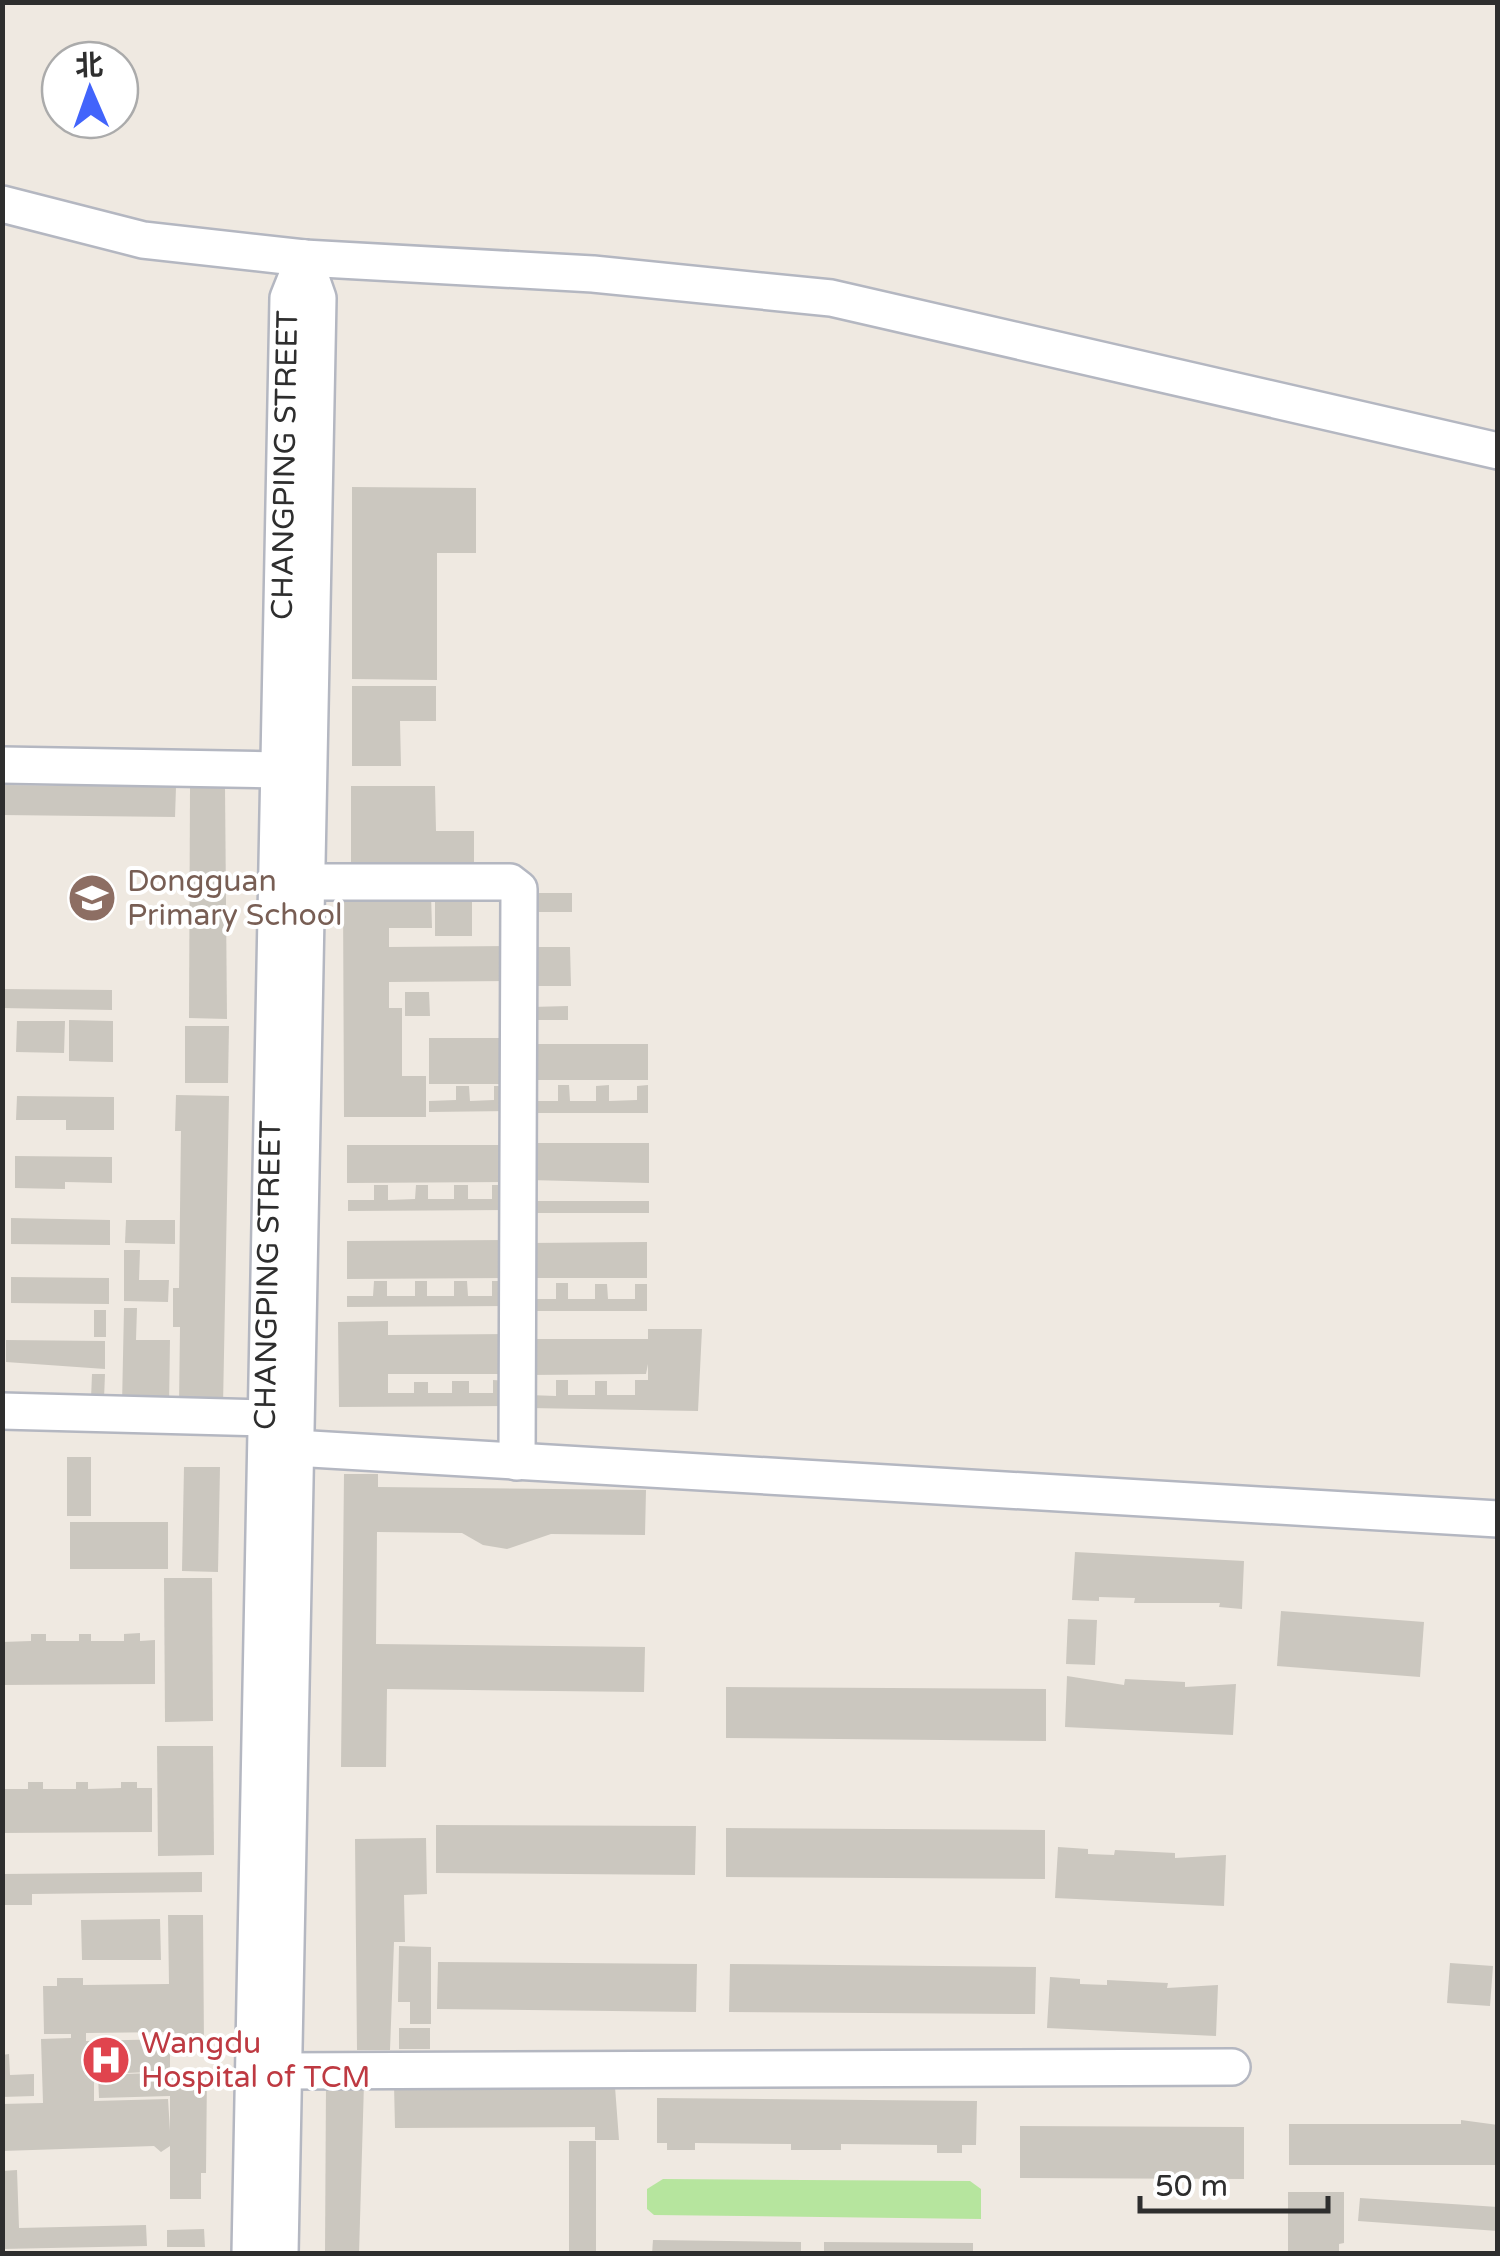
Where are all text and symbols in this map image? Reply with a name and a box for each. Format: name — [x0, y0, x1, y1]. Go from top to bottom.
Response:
north arrow — [40, 40, 140, 140]
text: 北 — [75, 49, 104, 83]
street label: CHANGPING STREET — [264, 310, 306, 620]
place label: Dongguan Primary School — [127, 863, 342, 934]
school or university icon: Dongguan Primary School — [66, 872, 118, 924]
street label: CHANGPING STREET — [247, 1120, 289, 1430]
place label: Wangdu Hospital of TCM — [141, 2025, 371, 2096]
hospital icon: Wangdu Hospital of TCM — [80, 2034, 132, 2086]
scale bar — [1140, 2151, 1328, 2213]
text: 50 m — [1155, 2168, 1228, 2205]

